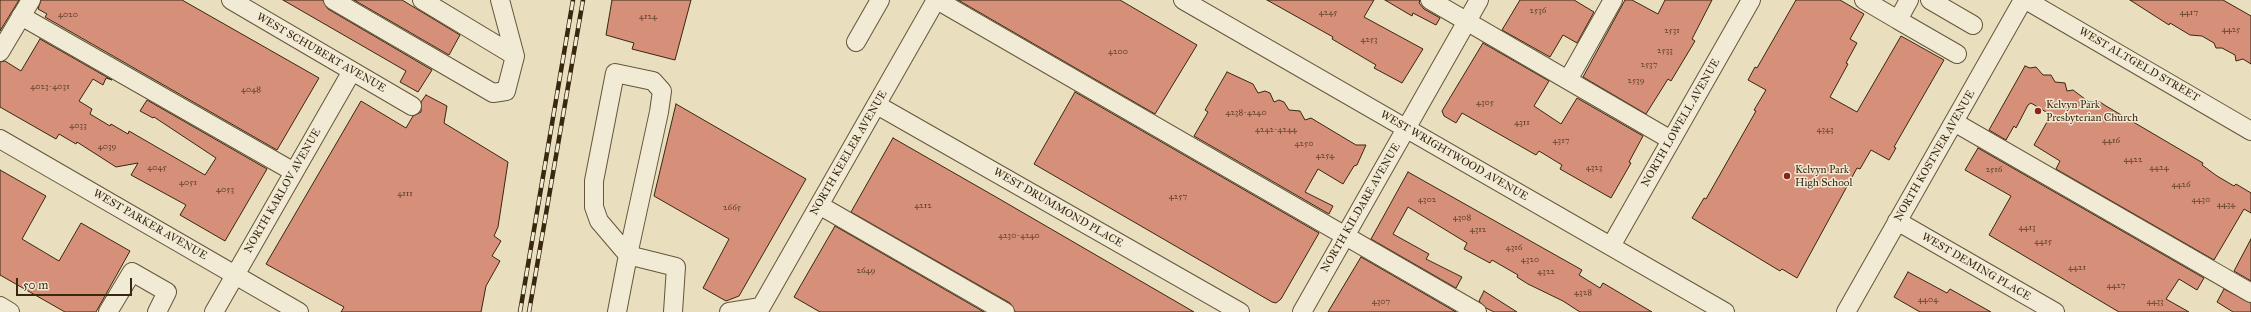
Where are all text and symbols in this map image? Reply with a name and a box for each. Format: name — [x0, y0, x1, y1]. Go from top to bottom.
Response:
house number: 2536 — [1530, 6, 1546, 16]
house number: 4245 — [1319, 8, 1337, 18]
house number: 4417 — [2180, 8, 2198, 18]
house number: 4020 — [58, 10, 78, 20]
street label: WEST SCHUBERT AVENUE — [254, 11, 388, 95]
house number: 4124 — [639, 12, 657, 22]
street label: WEST ALTGELD STREET — [2076, 25, 2202, 105]
house number: 4425 — [2222, 25, 2240, 35]
house number: 2531 — [1664, 26, 1680, 36]
house number: 4253 — [1360, 35, 1378, 45]
house number: 2533 — [1657, 46, 1673, 56]
house number: 4200 — [1108, 47, 1128, 57]
street label: NORTH LOWELL AVENUE — [1639, 57, 1723, 189]
house number: 2537 — [1641, 60, 1657, 70]
house number: 2539 — [1628, 76, 1644, 86]
house number: 4023-4031 — [30, 82, 70, 92]
house number: 4048 — [241, 85, 261, 95]
street label: NORTH KEELER AVENUE — [808, 88, 890, 218]
street label: NORTH KOSTNER AVENUE — [1892, 88, 1978, 224]
house number: 4305 — [1476, 98, 1494, 108]
place label: Kelvyn Park Presbyterian Church — [2046, 98, 2138, 124]
marker: Kelvyn Park Presbyterian Church — [2033, 106, 2043, 116]
house number: 4238-4240 — [1225, 108, 1267, 118]
street label: WEST WRIGHTWOOD AVENUE — [1378, 108, 1530, 204]
house number: 4311 — [1514, 118, 1530, 128]
house number: 4033 — [69, 121, 87, 131]
house number: 4242-4244 — [1255, 125, 1297, 135]
house number: 4343 — [1816, 125, 1834, 135]
street label: NORTH KARLOV AVENUE — [242, 126, 324, 256]
house number: 4317 — [1553, 136, 1569, 146]
house number: 4416 — [2102, 136, 2120, 146]
house number: 4250 — [1295, 139, 1313, 149]
street label: NORTH KILDARE AVENUE — [1319, 141, 1403, 275]
house number: 4039 — [98, 142, 116, 152]
house number: 4254 — [1316, 151, 1334, 161]
house number: 4422 — [2124, 155, 2142, 165]
house number: 4045 — [147, 163, 167, 173]
house number: 4323 — [1586, 163, 1602, 173]
place label: Kelvyn Park High School — [1795, 163, 1852, 189]
house number: 4424 — [2149, 163, 2169, 173]
street label: WEST DRUMMOND PLACE — [991, 165, 1125, 251]
house number: 2516 — [1986, 165, 2002, 175]
marker: Kelvyn Park High School — [1782, 171, 1792, 181]
house number: 4051 — [179, 178, 197, 188]
house number: 4426 — [2171, 180, 2191, 190]
house number: 4053 — [216, 185, 234, 195]
street label: WEST PARKER AVENUE — [91, 187, 209, 263]
house number: 4111 — [397, 189, 413, 199]
house number: 4257 — [1169, 192, 1187, 202]
house number: 4302 — [1418, 195, 1436, 205]
house number: 4430 — [2192, 195, 2210, 205]
house number: 4434 — [2217, 200, 2235, 210]
house number: 4212 — [914, 201, 932, 211]
house number: 2665 — [723, 203, 741, 213]
house number: 4308 — [1453, 213, 1471, 223]
house number: 4413 — [2018, 223, 2036, 233]
house number: 4312 — [1470, 225, 1486, 235]
street label: WEST DEMING PLACE — [1919, 230, 2033, 304]
house number: 4230-4240 — [998, 231, 1040, 241]
house number: 4415 — [2034, 237, 2052, 247]
house number: 4316 — [1506, 243, 1522, 253]
house number: 4320 — [1521, 255, 1539, 265]
house number: 4421 — [2068, 263, 2086, 273]
house number: 2649 — [857, 266, 875, 276]
house number: 4322 — [1537, 267, 1555, 277]
scale bar — [18, 270, 134, 296]
text: 50 m — [23, 278, 48, 292]
house number: 4427 — [2106, 281, 2126, 291]
house number: 4328 — [1574, 288, 1592, 298]
house number: 4404 — [1918, 295, 1938, 305]
house number: 4307 — [1372, 297, 1390, 307]
house number: 4433 — [2146, 297, 2164, 307]

